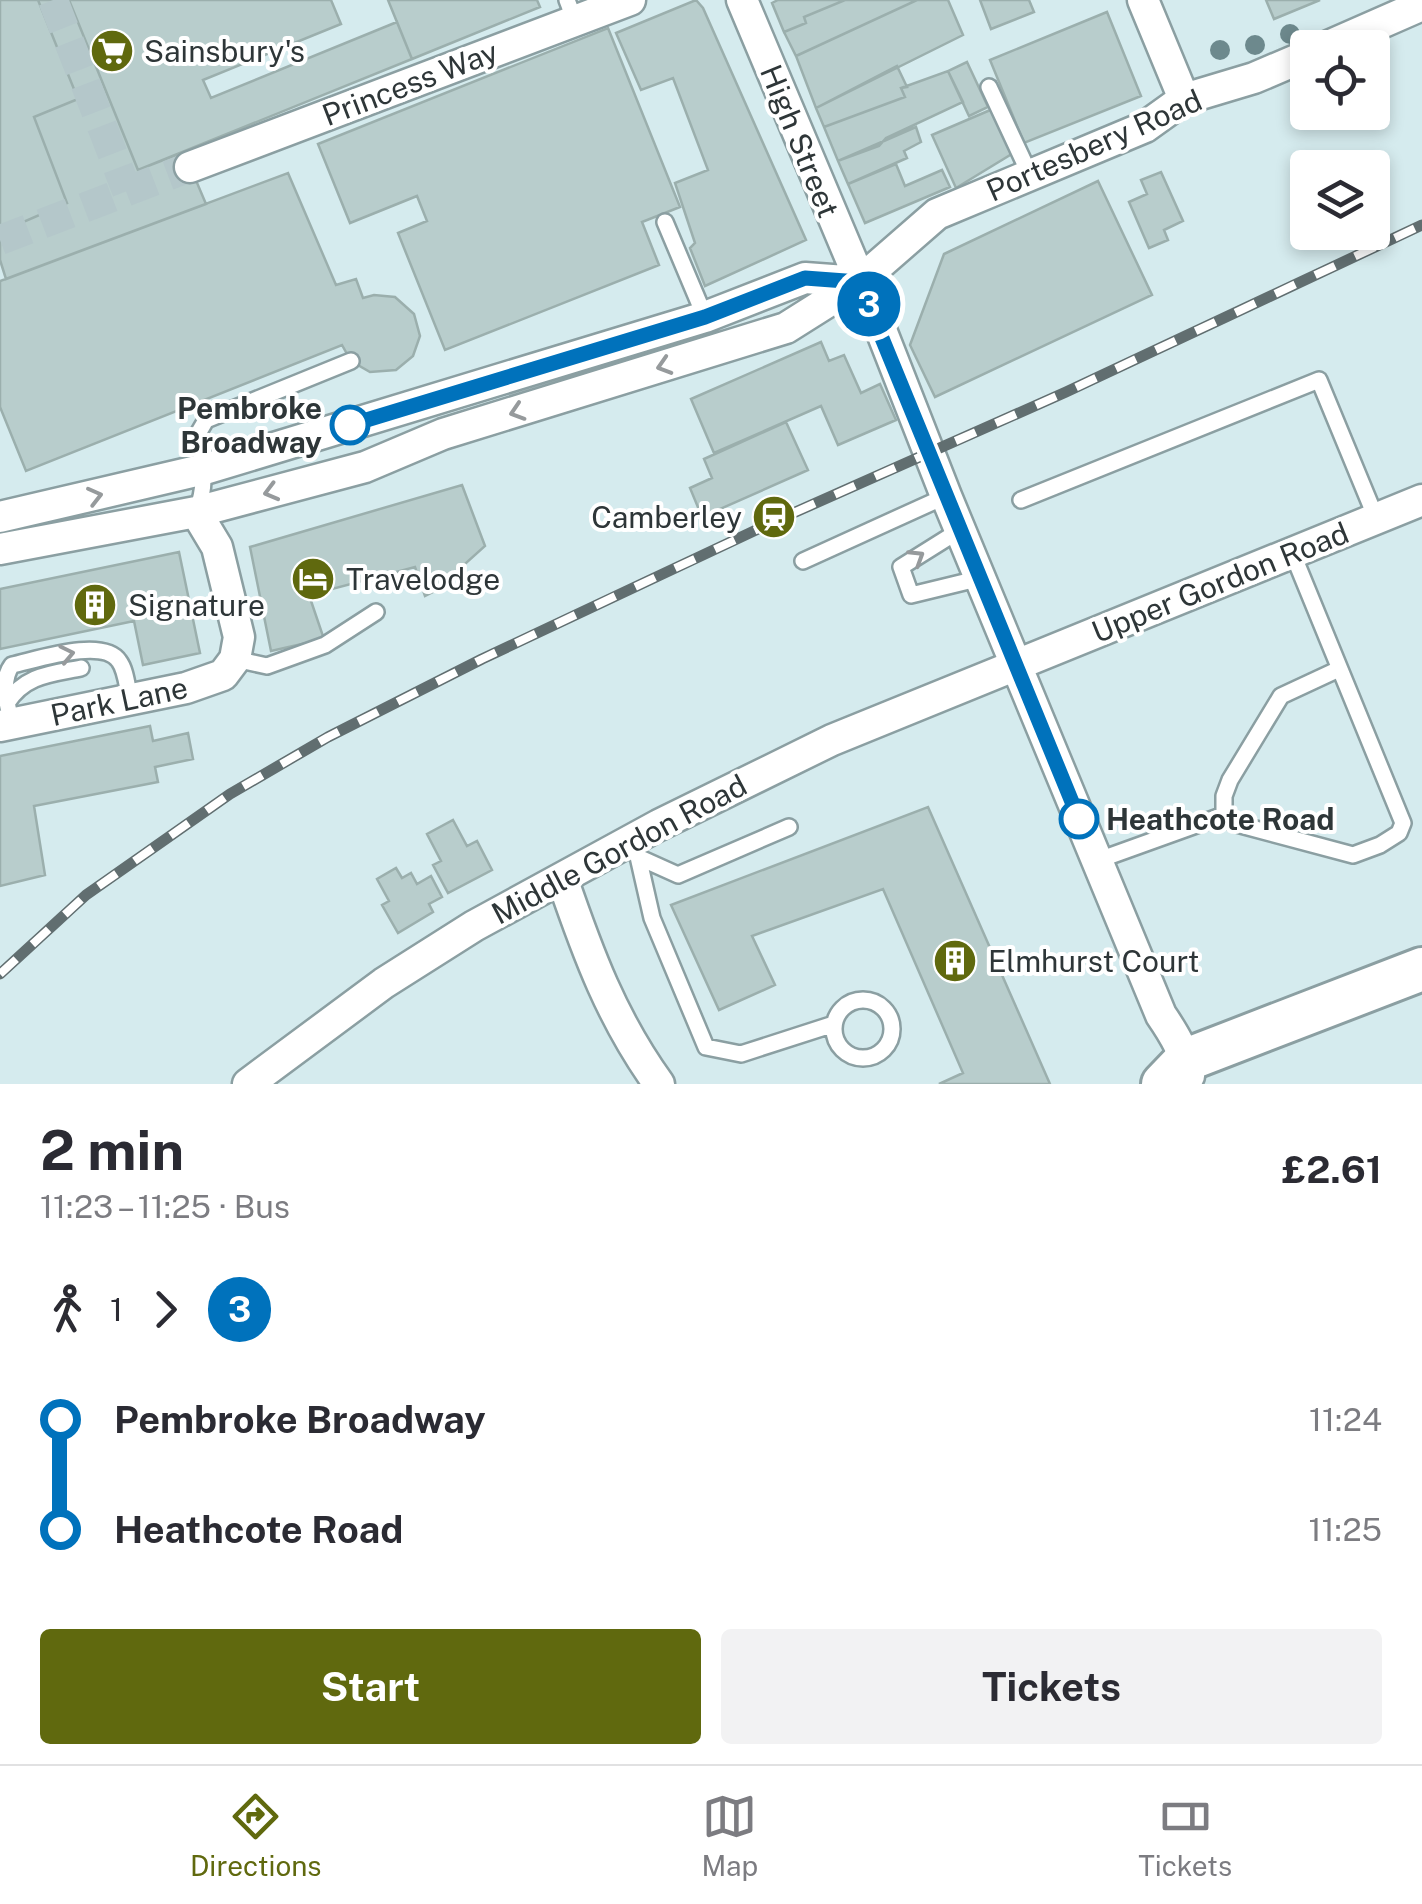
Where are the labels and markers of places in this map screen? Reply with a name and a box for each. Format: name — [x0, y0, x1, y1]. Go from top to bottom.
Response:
supermarket icon: Sainsbury's — [89, 28, 135, 74]
place label: Sainsbury's — [144, 33, 305, 69]
place label: Pembroke Broadway — [177, 390, 322, 460]
marker: Pembroke Broadway — [331, 406, 369, 444]
station icon: Camberley — [751, 494, 797, 540]
place label: Camberley — [591, 499, 742, 535]
hotel icon: Travelodge — [290, 556, 336, 602]
place label: Travelodge — [346, 561, 500, 597]
building icon: Signature — [72, 582, 118, 628]
place label: Signature — [128, 587, 265, 623]
marker: Heathcote Road — [1060, 800, 1098, 838]
place label: Heathcote Road — [1106, 801, 1334, 837]
building icon: Elmhurst Court — [932, 938, 978, 984]
place label: Elmhurst Court — [988, 943, 1200, 979]

